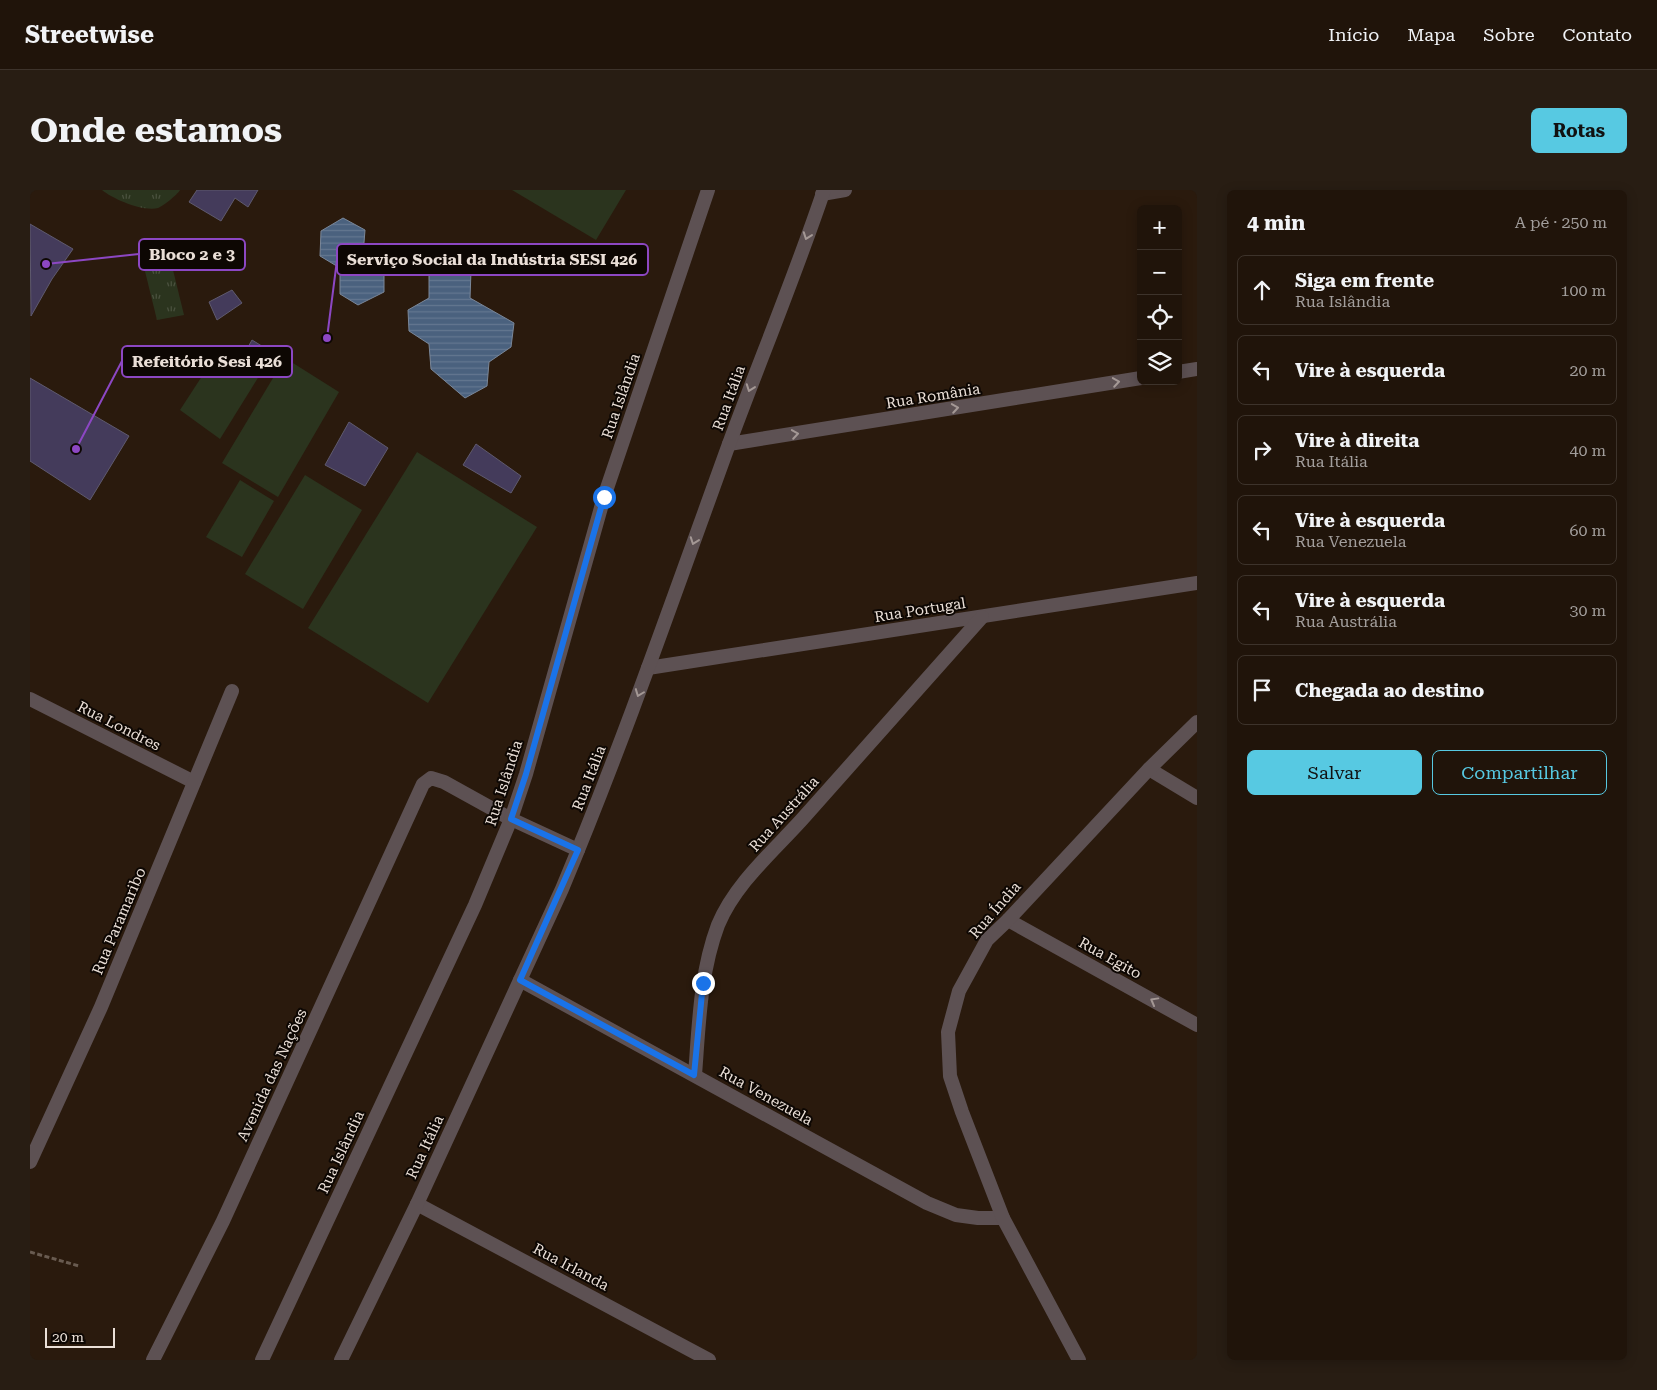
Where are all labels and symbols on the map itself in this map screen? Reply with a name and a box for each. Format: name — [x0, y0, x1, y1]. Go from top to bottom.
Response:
one-way arrow — [803, 231, 813, 240]
callout: Bloco 2 e 3 — [139, 239, 245, 270]
callout: Serviço Social da Indústria SESI 426 — [337, 244, 648, 275]
text: Bloco 2 e 3 — [149, 245, 235, 264]
text: Serviço Social da Indústria SESI 426 — [347, 250, 637, 269]
callout: Refeitório Sesi 426 — [122, 346, 292, 377]
street label: Rua Islândia — [598, 351, 644, 441]
text: Refeitório Sesi 426 — [132, 352, 282, 371]
street label: Rua Itália — [709, 363, 749, 433]
one-way arrow — [1111, 378, 1120, 388]
street label: Rua România — [885, 380, 981, 412]
one-way arrow — [746, 383, 756, 392]
one-way arrow — [951, 404, 960, 414]
one-way arrow — [790, 429, 799, 439]
route start — [593, 486, 616, 509]
one-way arrow — [690, 536, 700, 544]
street label: Rua Portugal — [873, 594, 967, 626]
one-way arrow — [635, 689, 645, 697]
street label: Rua Londres — [75, 697, 163, 755]
street label: Rua Islândia — [482, 738, 526, 828]
street label: Rua Itália — [568, 743, 610, 813]
street label: Rua Austrália — [745, 772, 823, 856]
street label: Rua Paramaribo — [88, 865, 150, 977]
street label: Rua Índia — [965, 878, 1025, 942]
street label: Rua Egito — [1075, 933, 1145, 983]
route end — [692, 972, 715, 995]
one-way arrow — [1151, 997, 1160, 1007]
street label: Avenida das Nações — [233, 1006, 311, 1144]
street label: Rua Venezuela — [716, 1063, 816, 1129]
street label: Rua Islândia — [314, 1108, 368, 1196]
street label: Rua Itália — [402, 1112, 448, 1182]
street label: Rua Irlanda — [530, 1239, 612, 1295]
scale bar — [45, 1325, 115, 1348]

